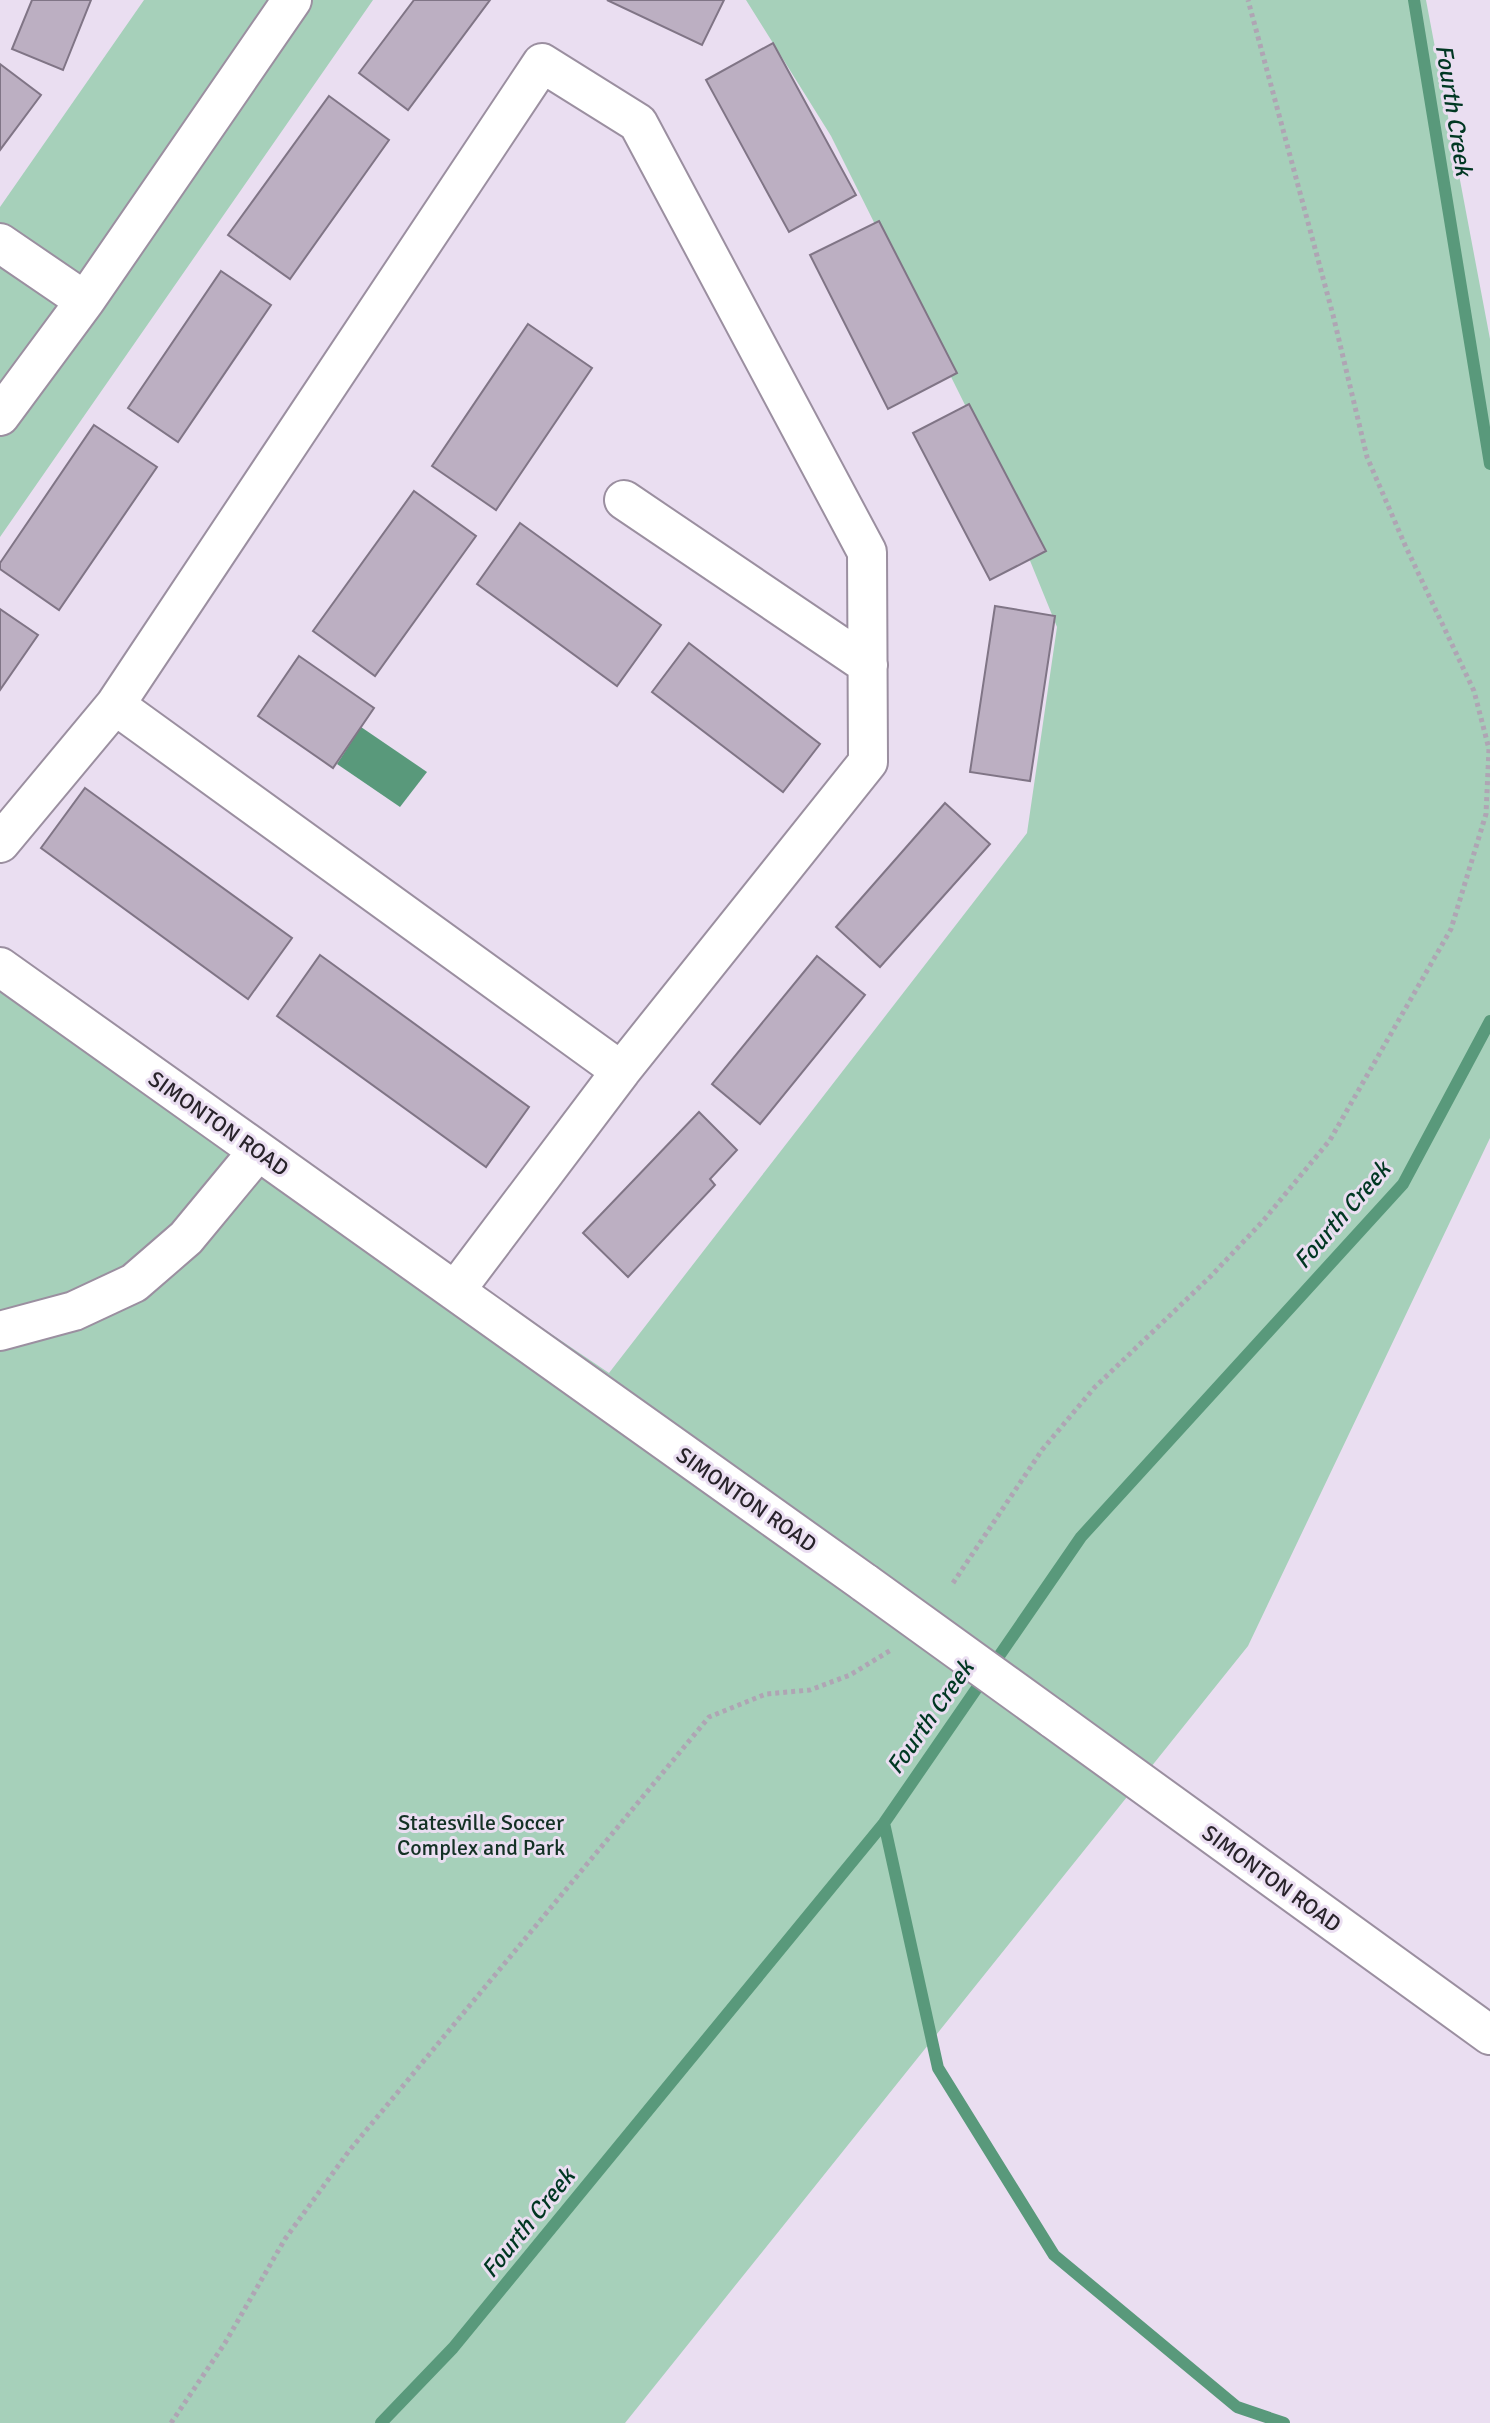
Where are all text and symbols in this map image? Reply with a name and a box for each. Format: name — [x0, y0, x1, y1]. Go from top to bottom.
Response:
water label: Fourth Creek — [1429, 42, 1479, 180]
street label: SIMONTON ROAD — [143, 1065, 294, 1182]
water label: Fourth Creek — [1287, 1154, 1398, 1275]
street label: SIMONTON ROAD — [671, 1441, 822, 1558]
water label: Fourth Creek — [880, 1653, 981, 1780]
park label: Statesville Soccer Complex and Park — [397, 1809, 565, 1861]
street label: SIMONTON ROAD — [1197, 1819, 1346, 1938]
water label: Fourth Creek — [475, 2161, 583, 2284]

